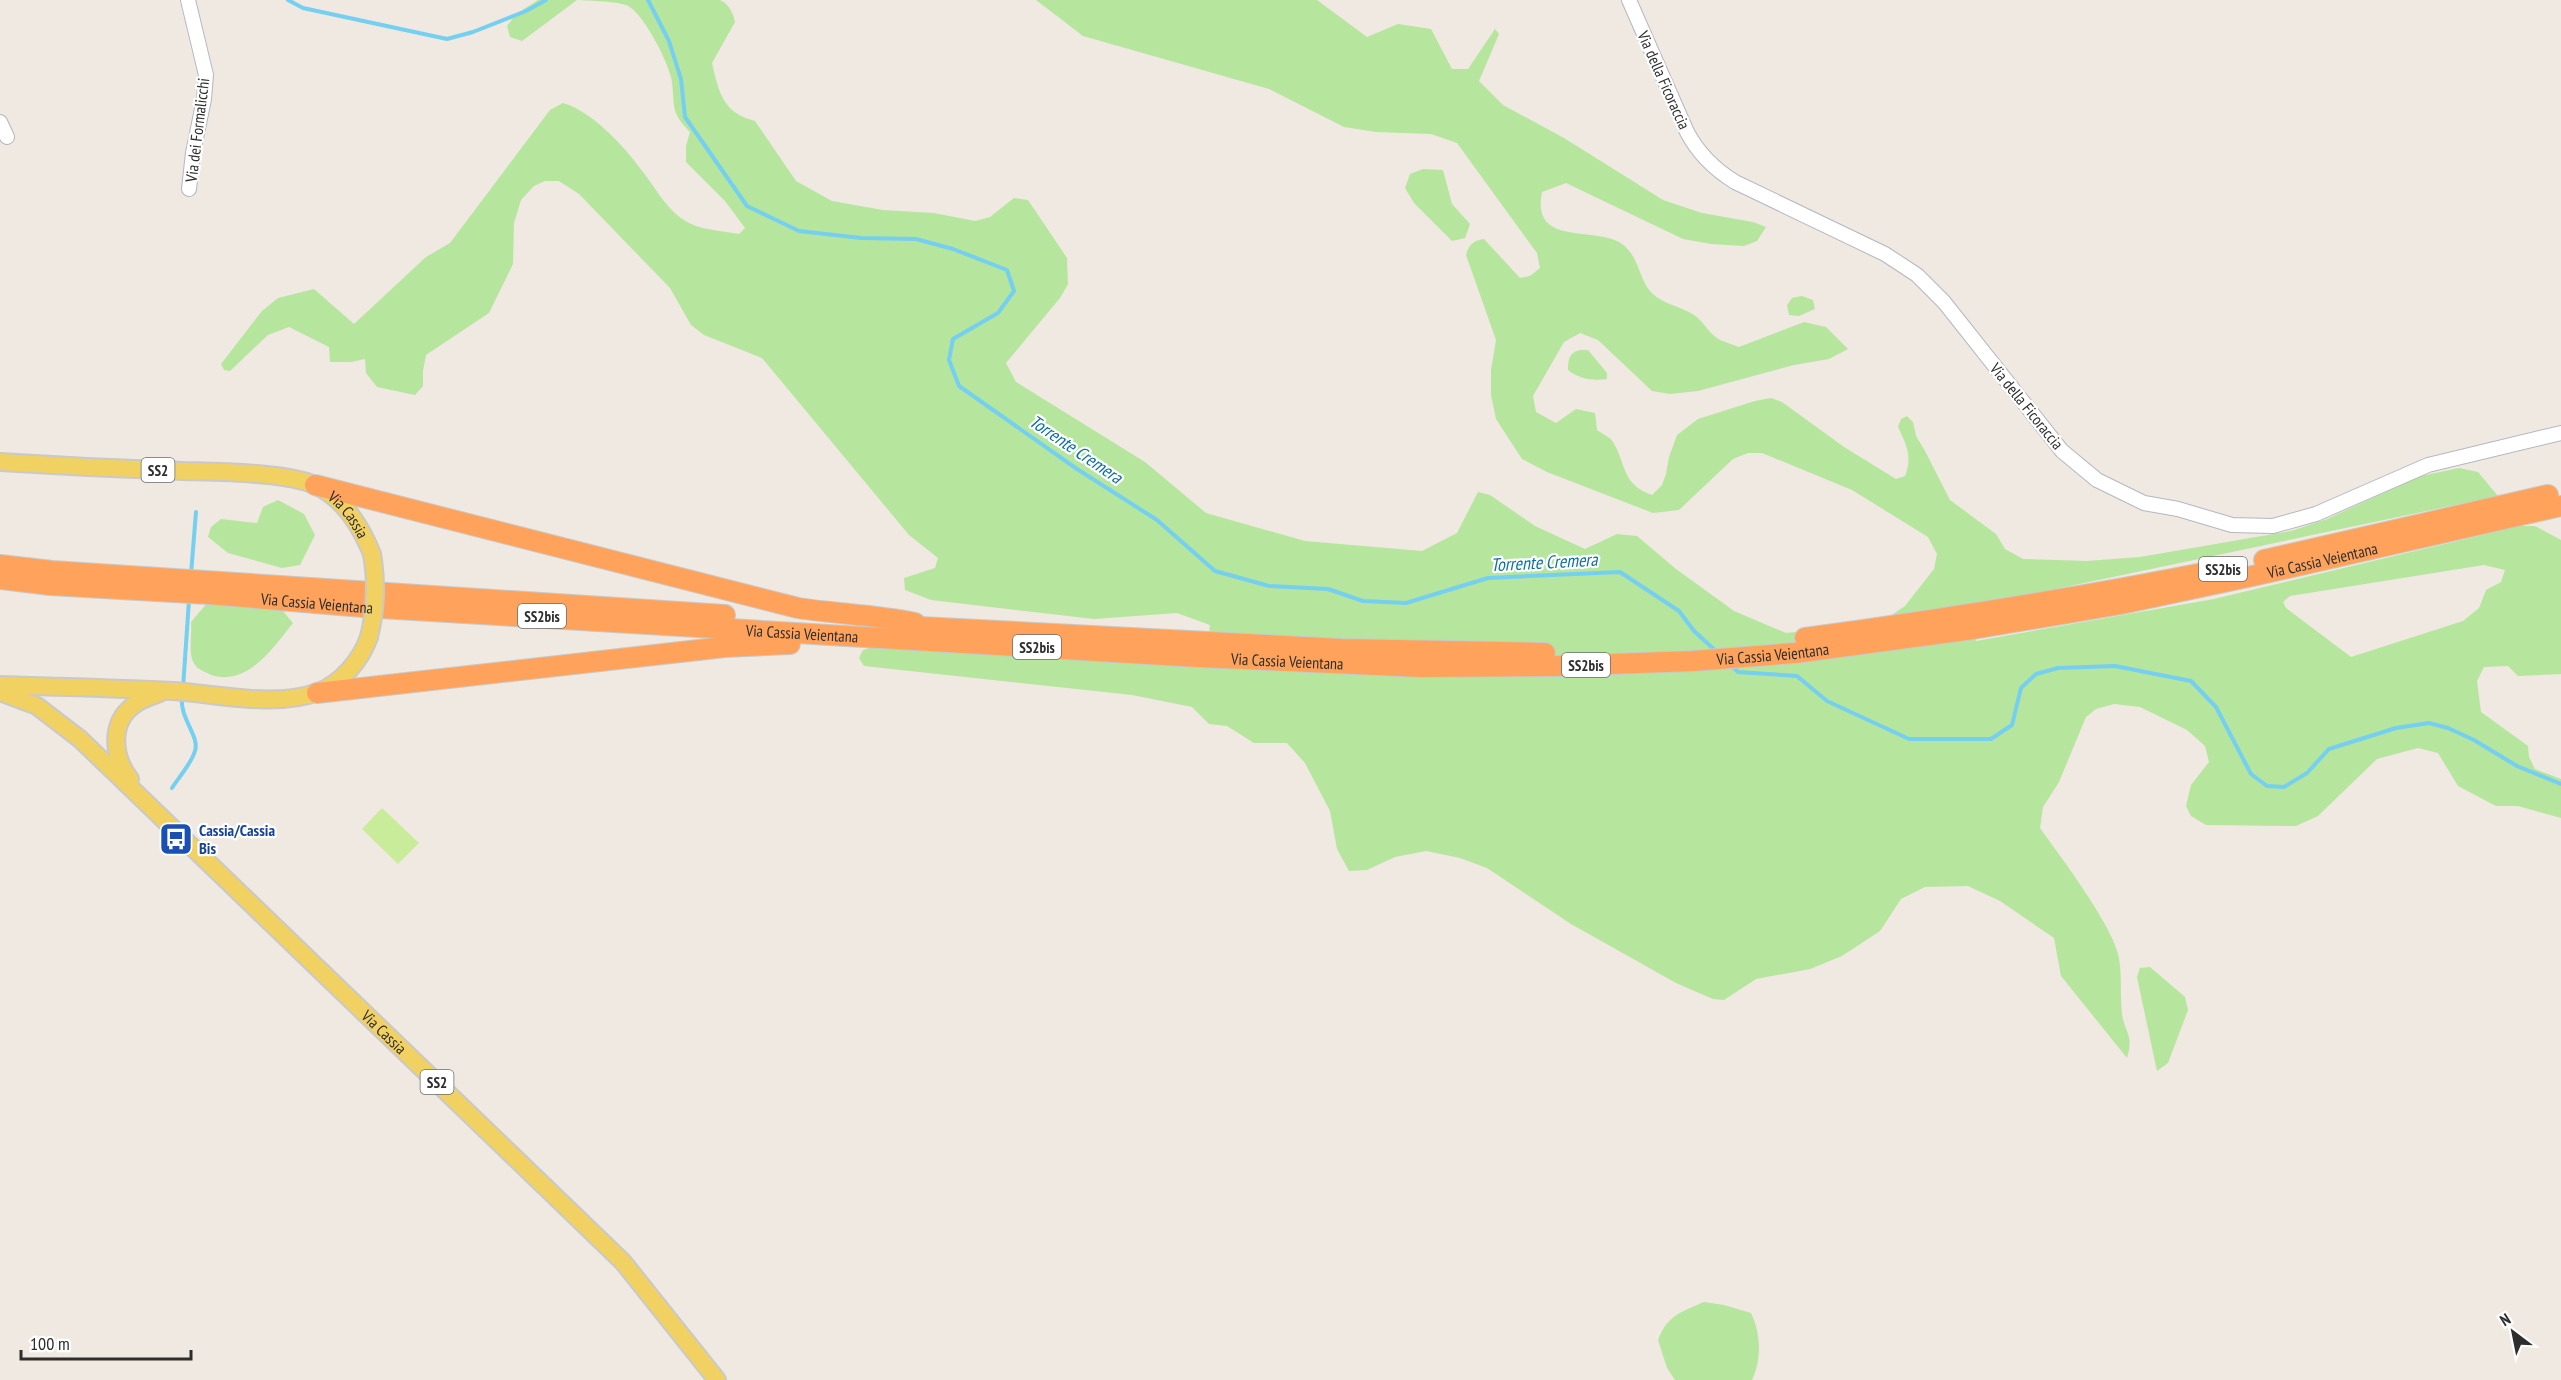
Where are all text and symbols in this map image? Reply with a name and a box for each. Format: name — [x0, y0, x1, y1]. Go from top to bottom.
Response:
street label: Via della Ficoraccia — [1633, 27, 1695, 132]
street label: Via dei Formalicchi — [181, 77, 213, 184]
street label: Via della Ficoraccia — [1985, 358, 2068, 453]
water label: Torrente Cremera — [1025, 410, 1127, 489]
road number: SS2 — [142, 458, 174, 482]
street label: Via Cassia — [323, 486, 373, 542]
street label: Via Cassia Veientana — [2264, 538, 2379, 583]
water label: Torrente Cremera — [1490, 548, 1599, 576]
road number: SS2bis — [2199, 557, 2247, 581]
street label: Via Cassia Veientana — [259, 588, 374, 618]
road number: SS2bis — [518, 604, 566, 628]
street label: Via Cassia Veientana — [744, 620, 859, 647]
road number: SS2bis — [1013, 635, 1061, 659]
street label: Via Cassia Veientana — [1715, 639, 1830, 669]
street label: Via Cassia Veientana — [1230, 648, 1344, 674]
road number: SS2bis — [1562, 653, 1610, 677]
place label: Cassia/Cassia Bis — [199, 820, 275, 858]
bus stop icon: Cassia/Cassia Bis — [158, 821, 194, 857]
street label: Via Cassia — [357, 1005, 411, 1058]
road number: SS2 — [420, 1070, 454, 1094]
north arrow — [2483, 1302, 2543, 1362]
text: N — [2496, 1309, 2514, 1330]
scale bar — [21, 1323, 190, 1361]
text: 100 m — [30, 1332, 70, 1355]

